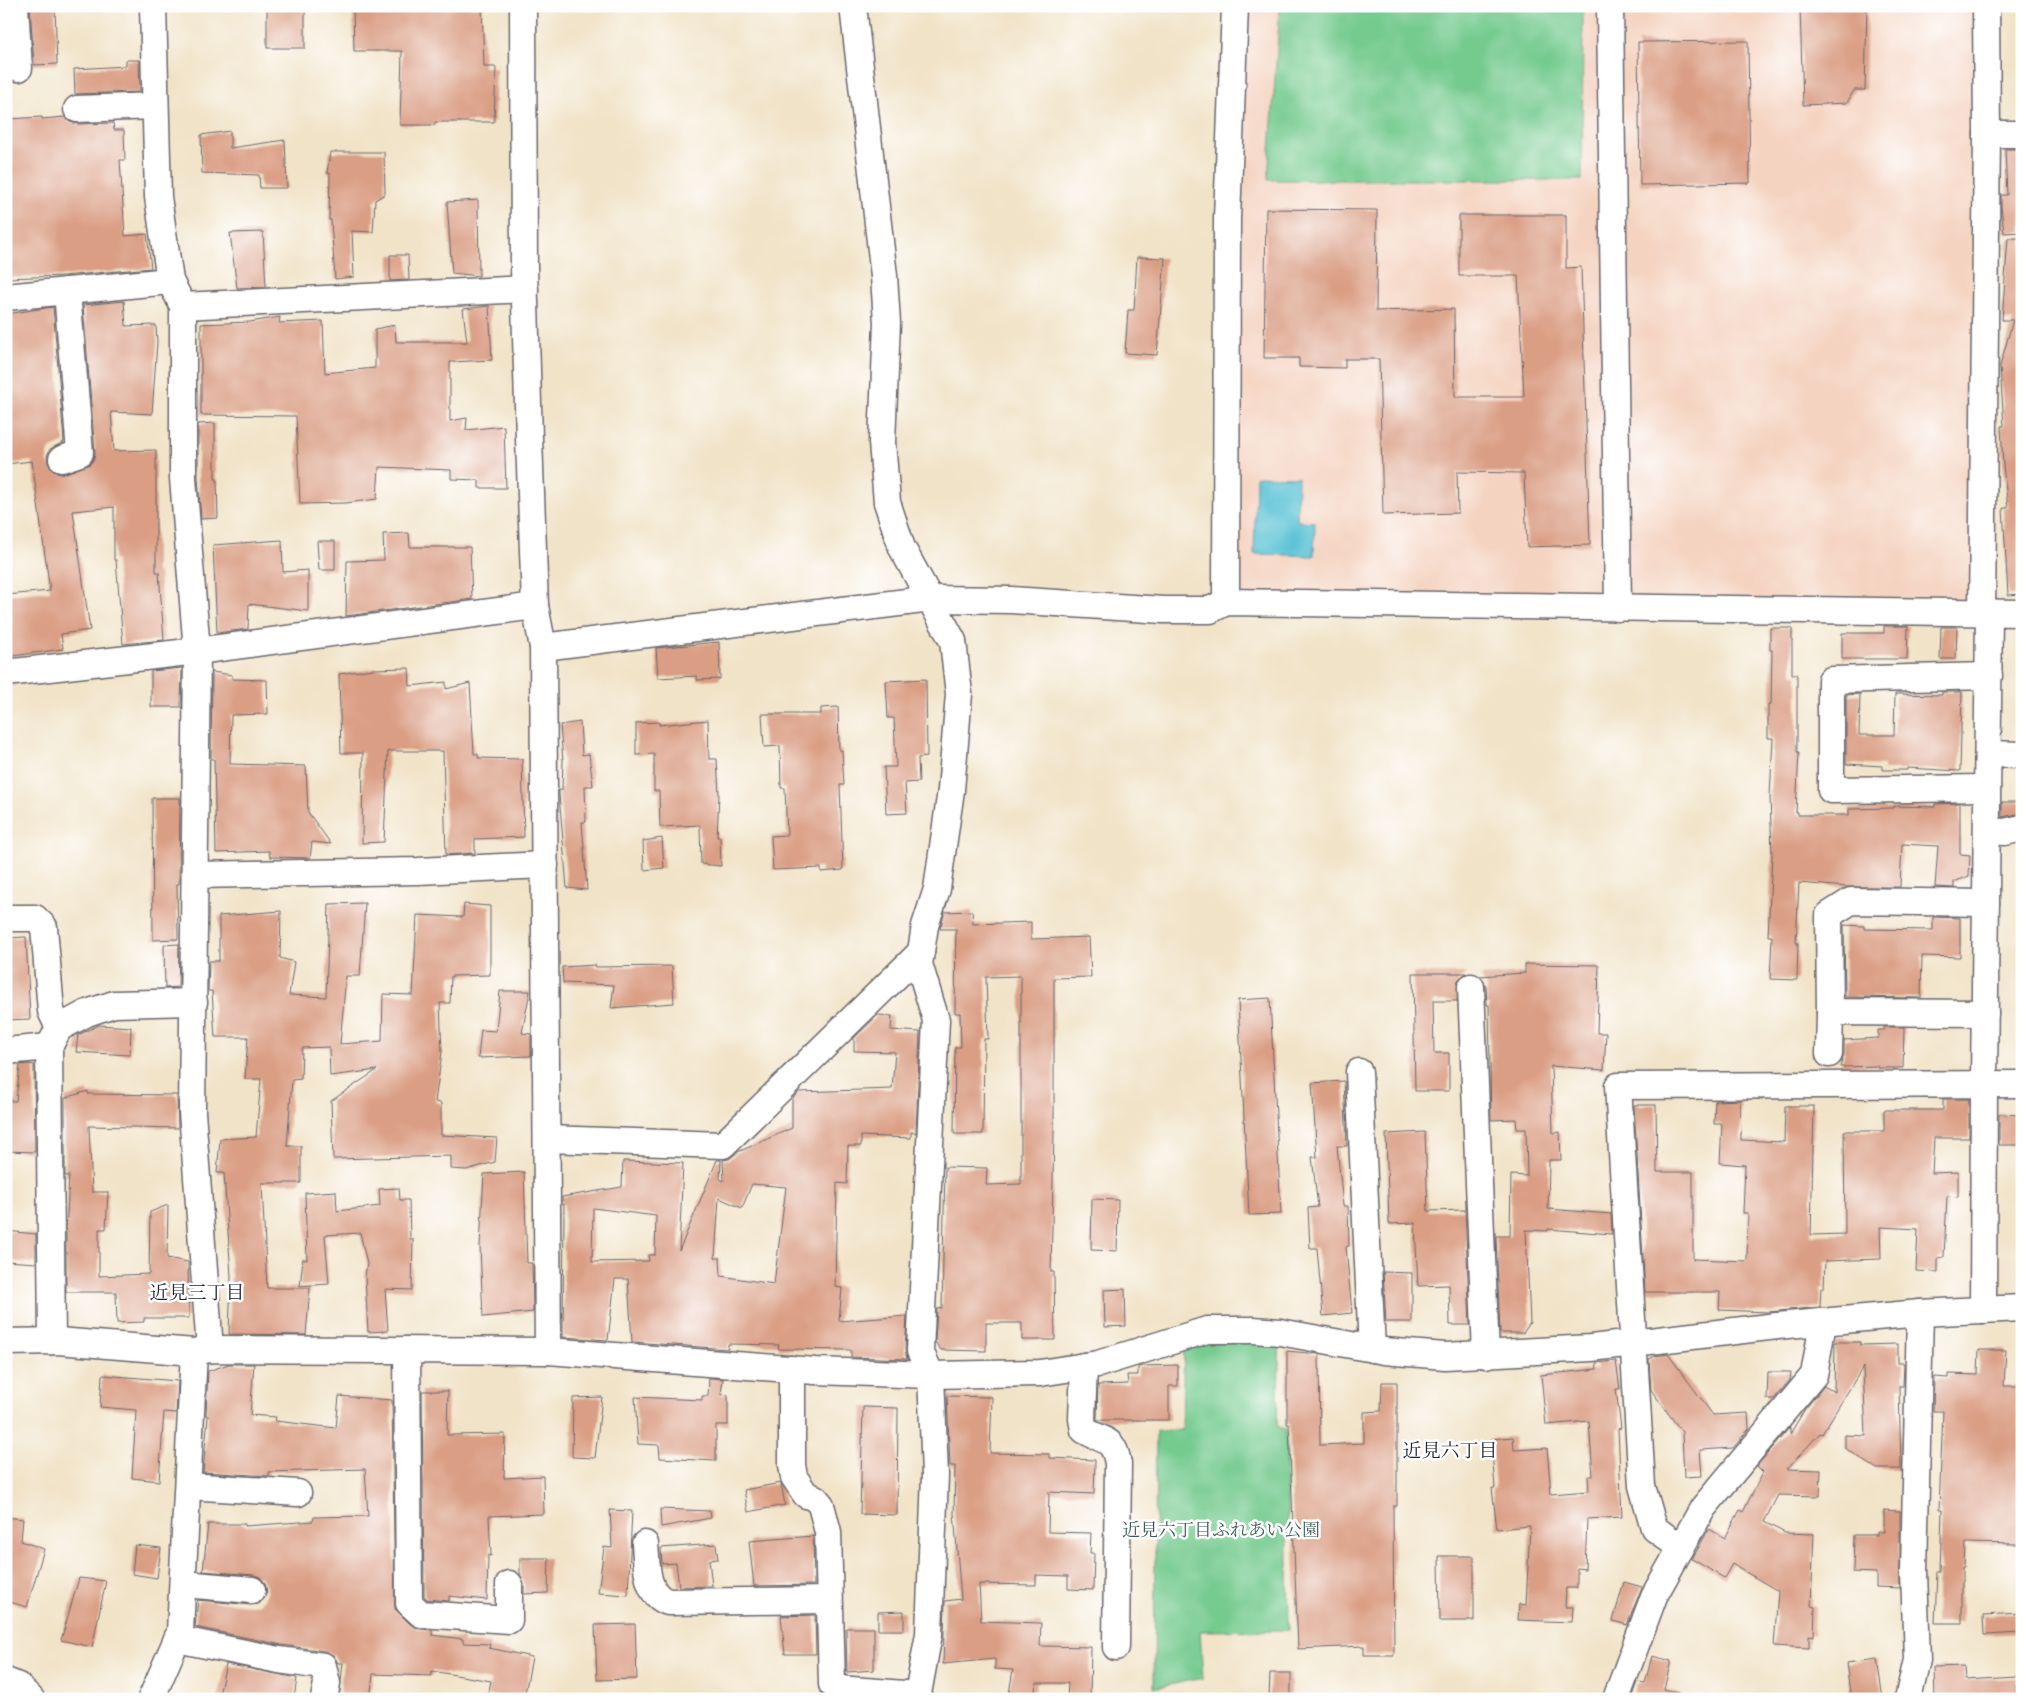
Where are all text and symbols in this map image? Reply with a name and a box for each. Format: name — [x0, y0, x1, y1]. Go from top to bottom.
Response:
district label: 近見三丁目 — [149, 1282, 245, 1305]
district label: 近見六丁目 — [1402, 1440, 1498, 1463]
park label: 近見六丁目ふれあい公園 — [1122, 1520, 1320, 1542]

